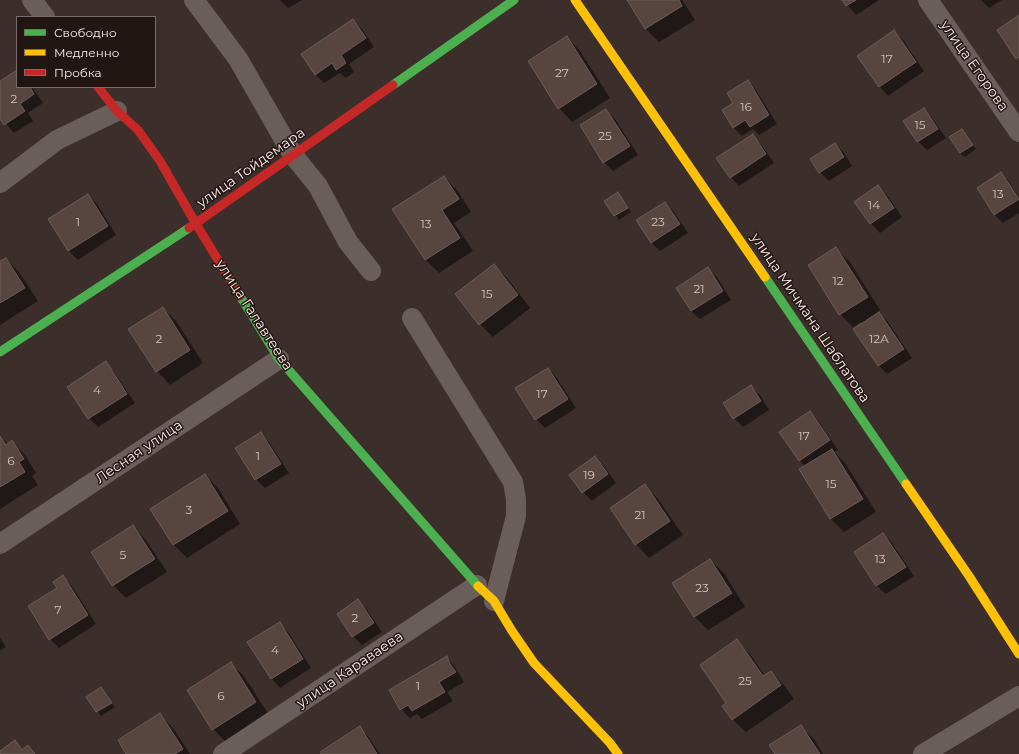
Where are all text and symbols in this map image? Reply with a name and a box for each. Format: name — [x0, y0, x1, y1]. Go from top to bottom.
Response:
legend — [16, 16, 156, 88]
street label: улица Егорова — [936, 17, 1012, 115]
text: Свободно — [54, 25, 117, 40]
text: Медленно — [54, 45, 119, 60]
house number: 17 — [881, 52, 893, 66]
text: Пробка — [54, 65, 102, 80]
house number: 27 — [555, 66, 569, 80]
house number: 2 — [11, 92, 17, 106]
house number: 16 — [740, 100, 752, 114]
house number: 15 — [914, 118, 926, 132]
street label: улица Тойдемара — [194, 124, 308, 212]
house number: 25 — [598, 129, 612, 143]
house number: 13 — [992, 187, 1004, 201]
house number: 14 — [868, 198, 880, 212]
house number: 1 — [76, 215, 80, 229]
house number: 23 — [651, 215, 665, 229]
house number: 13 — [420, 217, 432, 231]
street label: улица Мичмана Шаблатова — [747, 230, 873, 406]
street label: улица Галавтеева — [212, 256, 296, 374]
house number: 12 — [832, 274, 844, 288]
house number: 21 — [693, 282, 705, 296]
house number: 15 — [481, 287, 493, 301]
house number: 2 — [156, 332, 162, 346]
house number: 12А — [869, 332, 889, 346]
house number: 4 — [93, 383, 101, 397]
house number: 17 — [536, 387, 548, 401]
street label: Лесная улица — [92, 417, 186, 487]
house number: 17 — [798, 429, 810, 443]
house number: 1 — [256, 449, 260, 463]
house number: 6 — [7, 454, 15, 468]
house number: 19 — [583, 468, 595, 482]
house number: 15 — [825, 477, 837, 491]
house number: 3 — [186, 503, 192, 517]
house number: 21 — [634, 508, 646, 522]
house number: 5 — [120, 548, 126, 562]
house number: 13 — [874, 552, 886, 566]
house number: 23 — [695, 581, 709, 595]
house number: 7 — [54, 603, 62, 617]
house number: 2 — [352, 611, 358, 625]
street label: улица Караваева — [294, 628, 406, 712]
house number: 4 — [271, 643, 279, 657]
house number: 25 — [738, 674, 752, 688]
house number: 1 — [416, 679, 420, 693]
house number: 6 — [217, 689, 225, 703]

